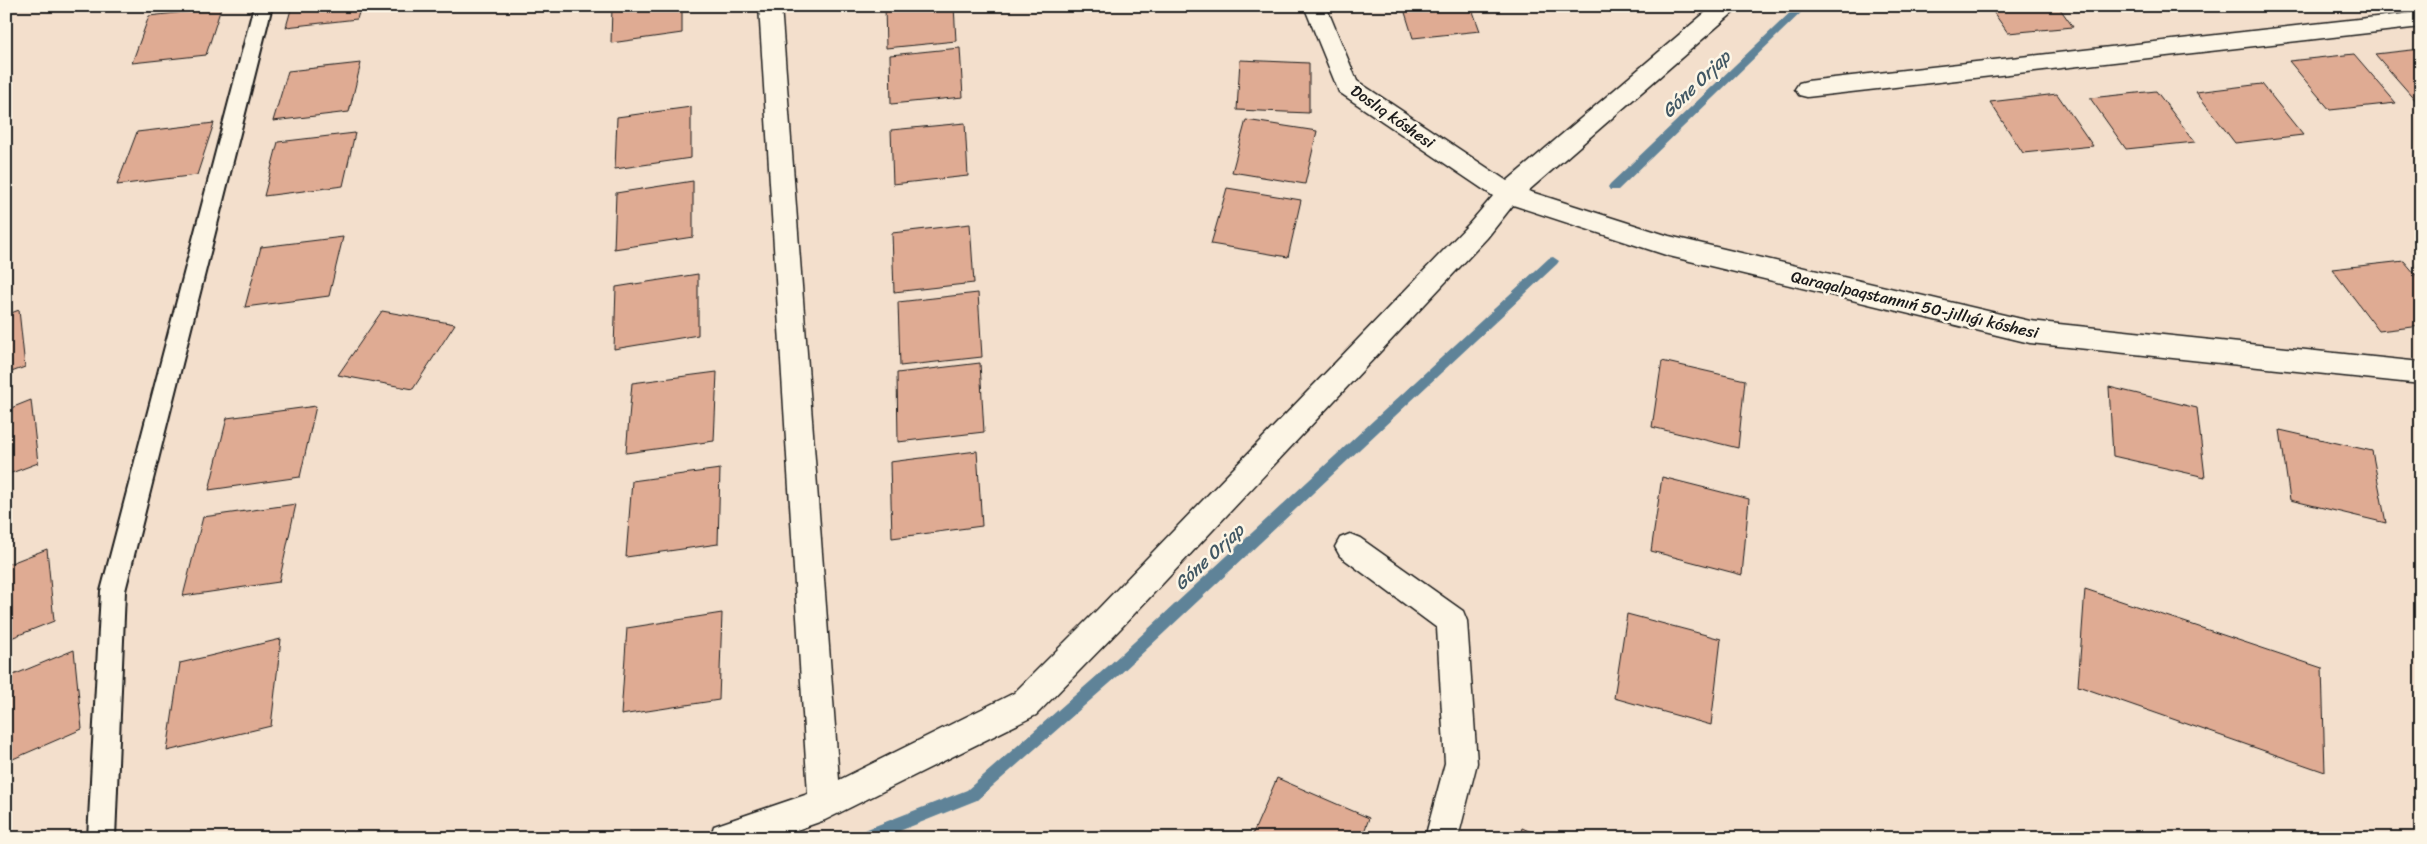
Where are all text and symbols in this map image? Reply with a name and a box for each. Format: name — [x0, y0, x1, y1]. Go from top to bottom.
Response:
water label: Góne Orjap — [1654, 41, 1739, 126]
street label: Doslıq kóshesi — [1344, 77, 1441, 157]
street label: Qaraqalpaqstannıń 50-jıllıǵı kóshesi — [1788, 262, 2042, 347]
water label: Góne Orjap — [1166, 515, 1253, 598]

